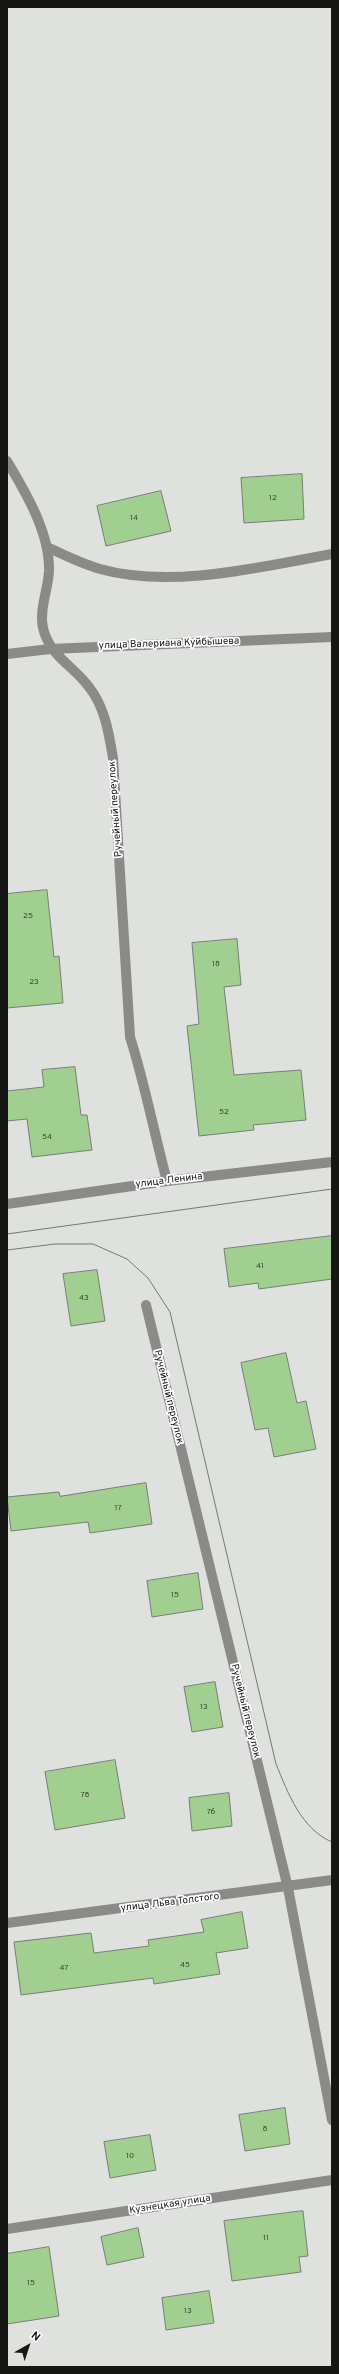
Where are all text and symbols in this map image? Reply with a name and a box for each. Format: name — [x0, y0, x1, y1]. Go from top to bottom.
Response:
house number: 12 — [269, 493, 277, 503]
house number: 14 — [130, 513, 138, 523]
street label: улица Валериана Куйбышева — [99, 636, 239, 652]
street label: Ручейный переулок — [107, 761, 125, 857]
house number: 25 — [23, 911, 33, 921]
house number: 18 — [212, 959, 220, 969]
house number: 23 — [29, 977, 39, 987]
house number: 52 — [219, 1107, 229, 1117]
house number: 54 — [42, 1132, 52, 1142]
street label: улица Ленина — [135, 1171, 203, 1191]
house number: 41 — [256, 1261, 264, 1271]
house number: 43 — [79, 1293, 89, 1303]
street label: Ручейный переулок — [151, 1349, 185, 1445]
house number: 17 — [114, 1503, 122, 1513]
house number: 15 — [171, 1590, 179, 1600]
street label: Ручейный переулок — [228, 1663, 262, 1759]
house number: 13 — [200, 1702, 208, 1712]
house number: 78 — [81, 1790, 89, 1800]
house number: 76 — [207, 1807, 215, 1817]
street label: улица Льва Толстого — [120, 1891, 220, 1915]
house number: 45 — [180, 1960, 190, 1970]
house number: 47 — [59, 1963, 69, 1973]
house number: 8 — [263, 2124, 267, 2134]
house number: 10 — [126, 2151, 134, 2161]
street label: Кузнецкая улица — [128, 2193, 212, 2217]
house number: 11 — [263, 2233, 269, 2243]
house number: 15 — [27, 2278, 35, 2288]
house number: 13 — [184, 2306, 192, 2316]
north arrow — [8, 2326, 48, 2366]
text: N — [28, 2329, 43, 2345]

